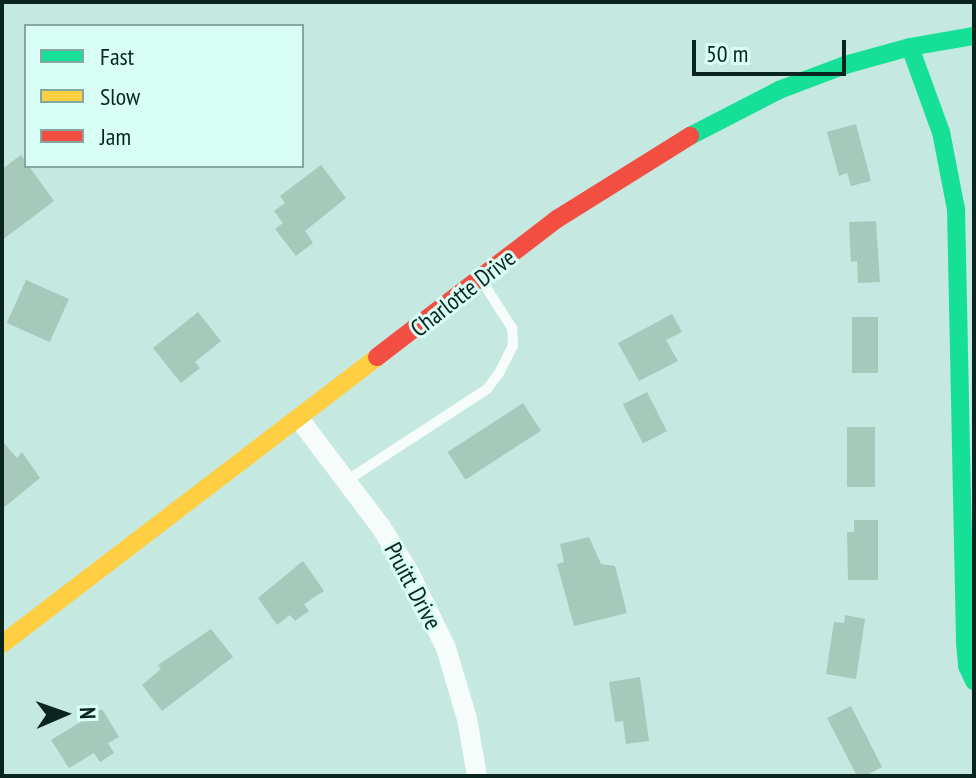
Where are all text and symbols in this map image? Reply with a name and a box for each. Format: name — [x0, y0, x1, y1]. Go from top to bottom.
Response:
legend — [24, 24, 304, 168]
scale bar — [696, 24, 850, 74]
text: 50 m — [706, 38, 748, 69]
text: Fast — [100, 41, 134, 72]
text: Slow — [100, 81, 140, 112]
text: Jam — [100, 121, 131, 152]
street label: Charlotte Drive — [405, 243, 521, 343]
street label: Pruitt Drive — [378, 538, 448, 634]
north arrow — [24, 674, 104, 754]
text: N — [74, 707, 102, 720]

